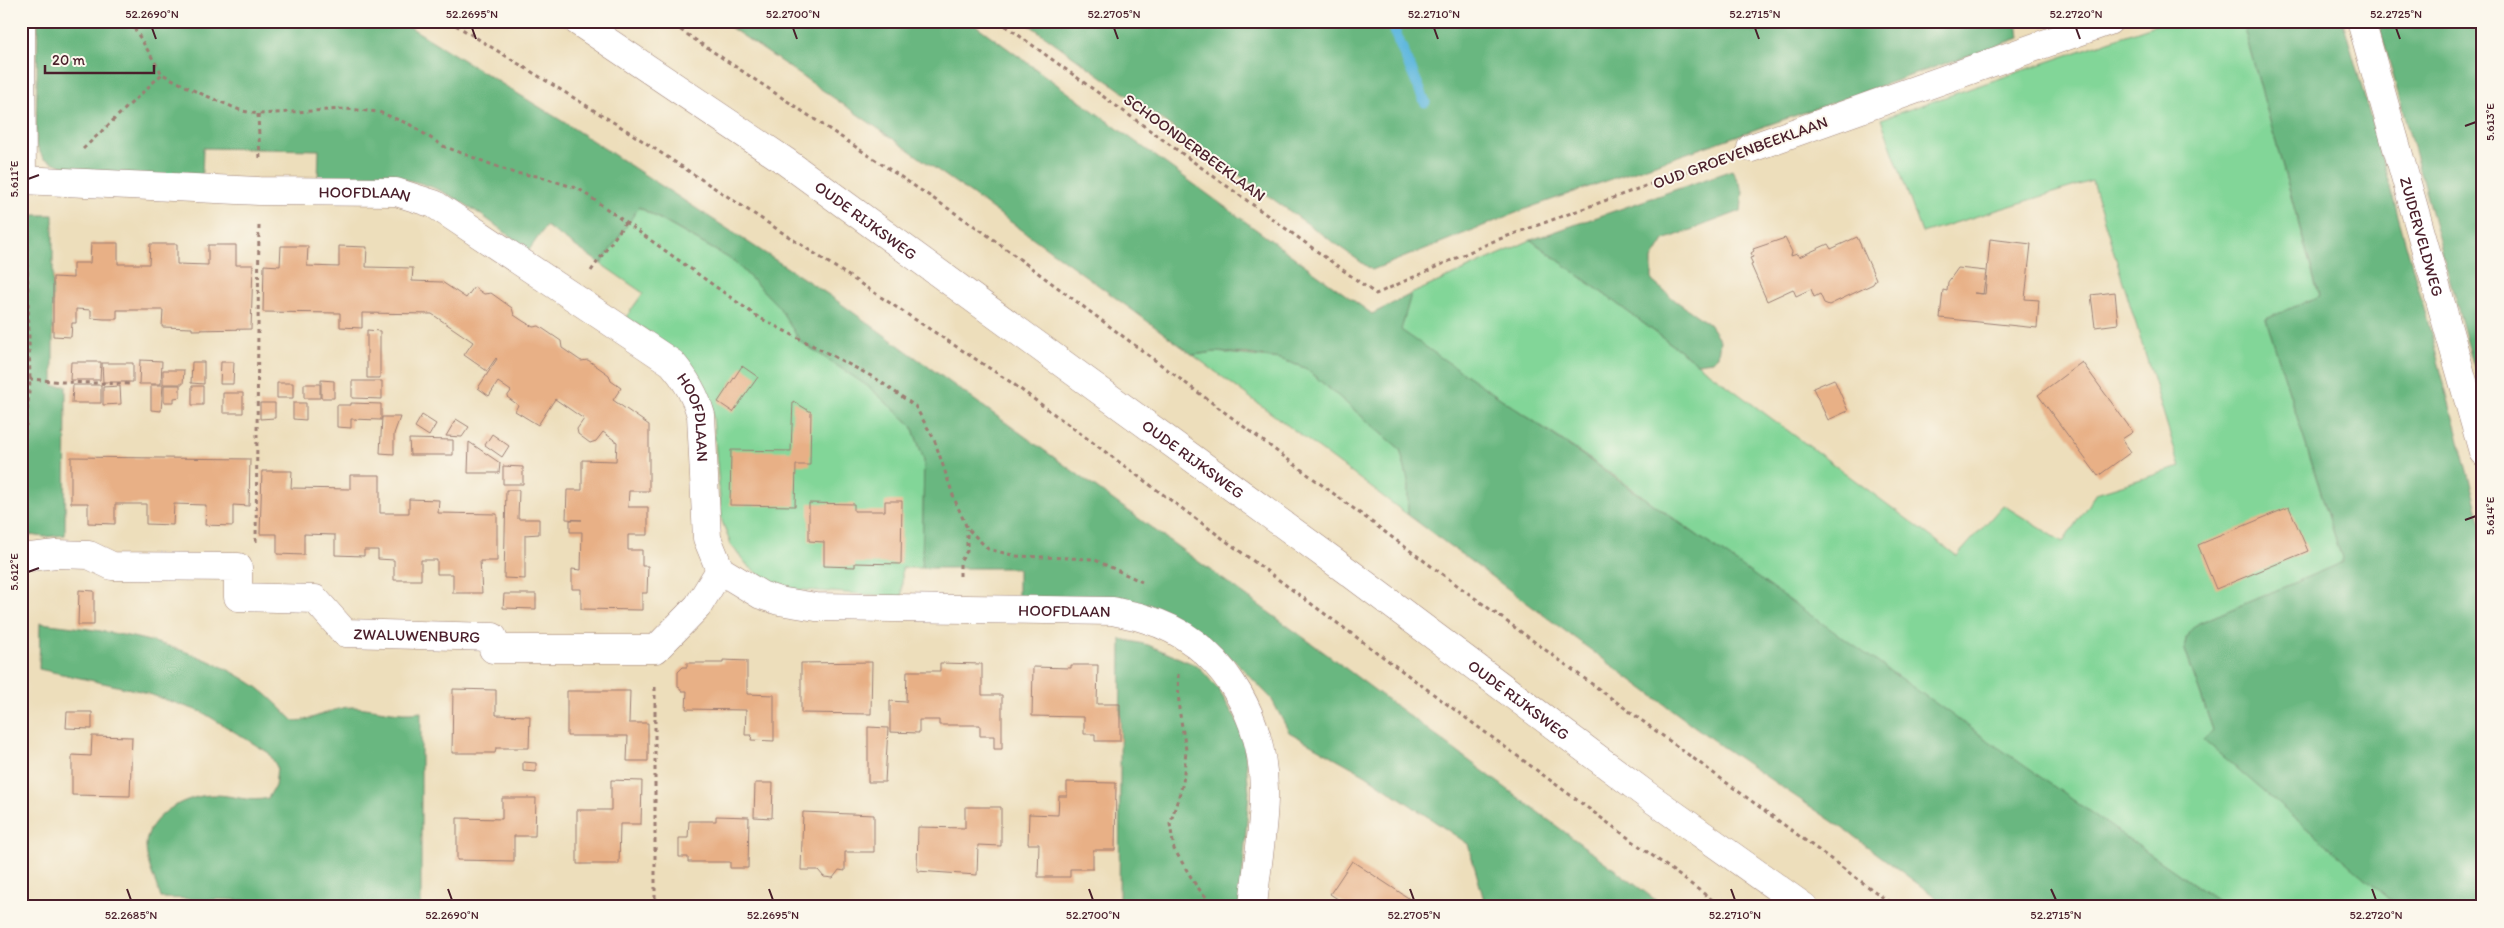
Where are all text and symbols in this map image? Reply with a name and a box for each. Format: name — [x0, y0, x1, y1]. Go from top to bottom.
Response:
text: 52.2690°N — [125, 7, 179, 21]
text: 52.2695°N — [446, 7, 498, 21]
text: 52.2700°N — [766, 7, 820, 21]
text: 52.2705°N — [1087, 7, 1141, 21]
text: 52.2710°N — [1408, 7, 1460, 21]
text: 52.2715°N — [1729, 7, 1781, 21]
text: 52.2720°N — [2049, 7, 2103, 21]
text: 52.2725°N — [2370, 7, 2422, 21]
scale bar — [45, 42, 154, 74]
text: 20 m — [52, 51, 86, 69]
street label: SCHOONDERBEEKLAAN — [1120, 90, 1269, 205]
text: 5.613°E — [2483, 103, 2497, 141]
street label: OUD GROEVENBEEKLAAN — [1650, 112, 1830, 193]
text: 5.611°E — [7, 160, 21, 197]
street label: ZUIDERVELDWEG — [2396, 175, 2447, 299]
street label: OUDE RIJKSWEG — [811, 177, 921, 264]
street label: HOOFDLAAN — [318, 182, 413, 206]
street label: HOOFDLAAN — [673, 369, 712, 462]
street label: OUDE RIJKSWEG — [1138, 416, 1248, 503]
text: 5.614°E — [2483, 496, 2497, 535]
text: 5.612°E — [7, 553, 21, 591]
street label: HOOFDLAAN — [1018, 601, 1111, 621]
street label: ZWALUWENBURG — [353, 624, 481, 647]
street label: OUDE RIJKSWEG — [1464, 656, 1573, 744]
text: 52.2685°N — [105, 908, 157, 922]
text: 52.2690°N — [425, 908, 479, 922]
text: 52.2695°N — [747, 908, 799, 922]
text: 52.2700°N — [1066, 908, 1120, 922]
text: 52.2705°N — [1387, 908, 1441, 922]
text: 52.2710°N — [1709, 908, 1761, 922]
text: 52.2715°N — [2030, 908, 2082, 922]
text: 52.2720°N — [2349, 908, 2403, 922]

